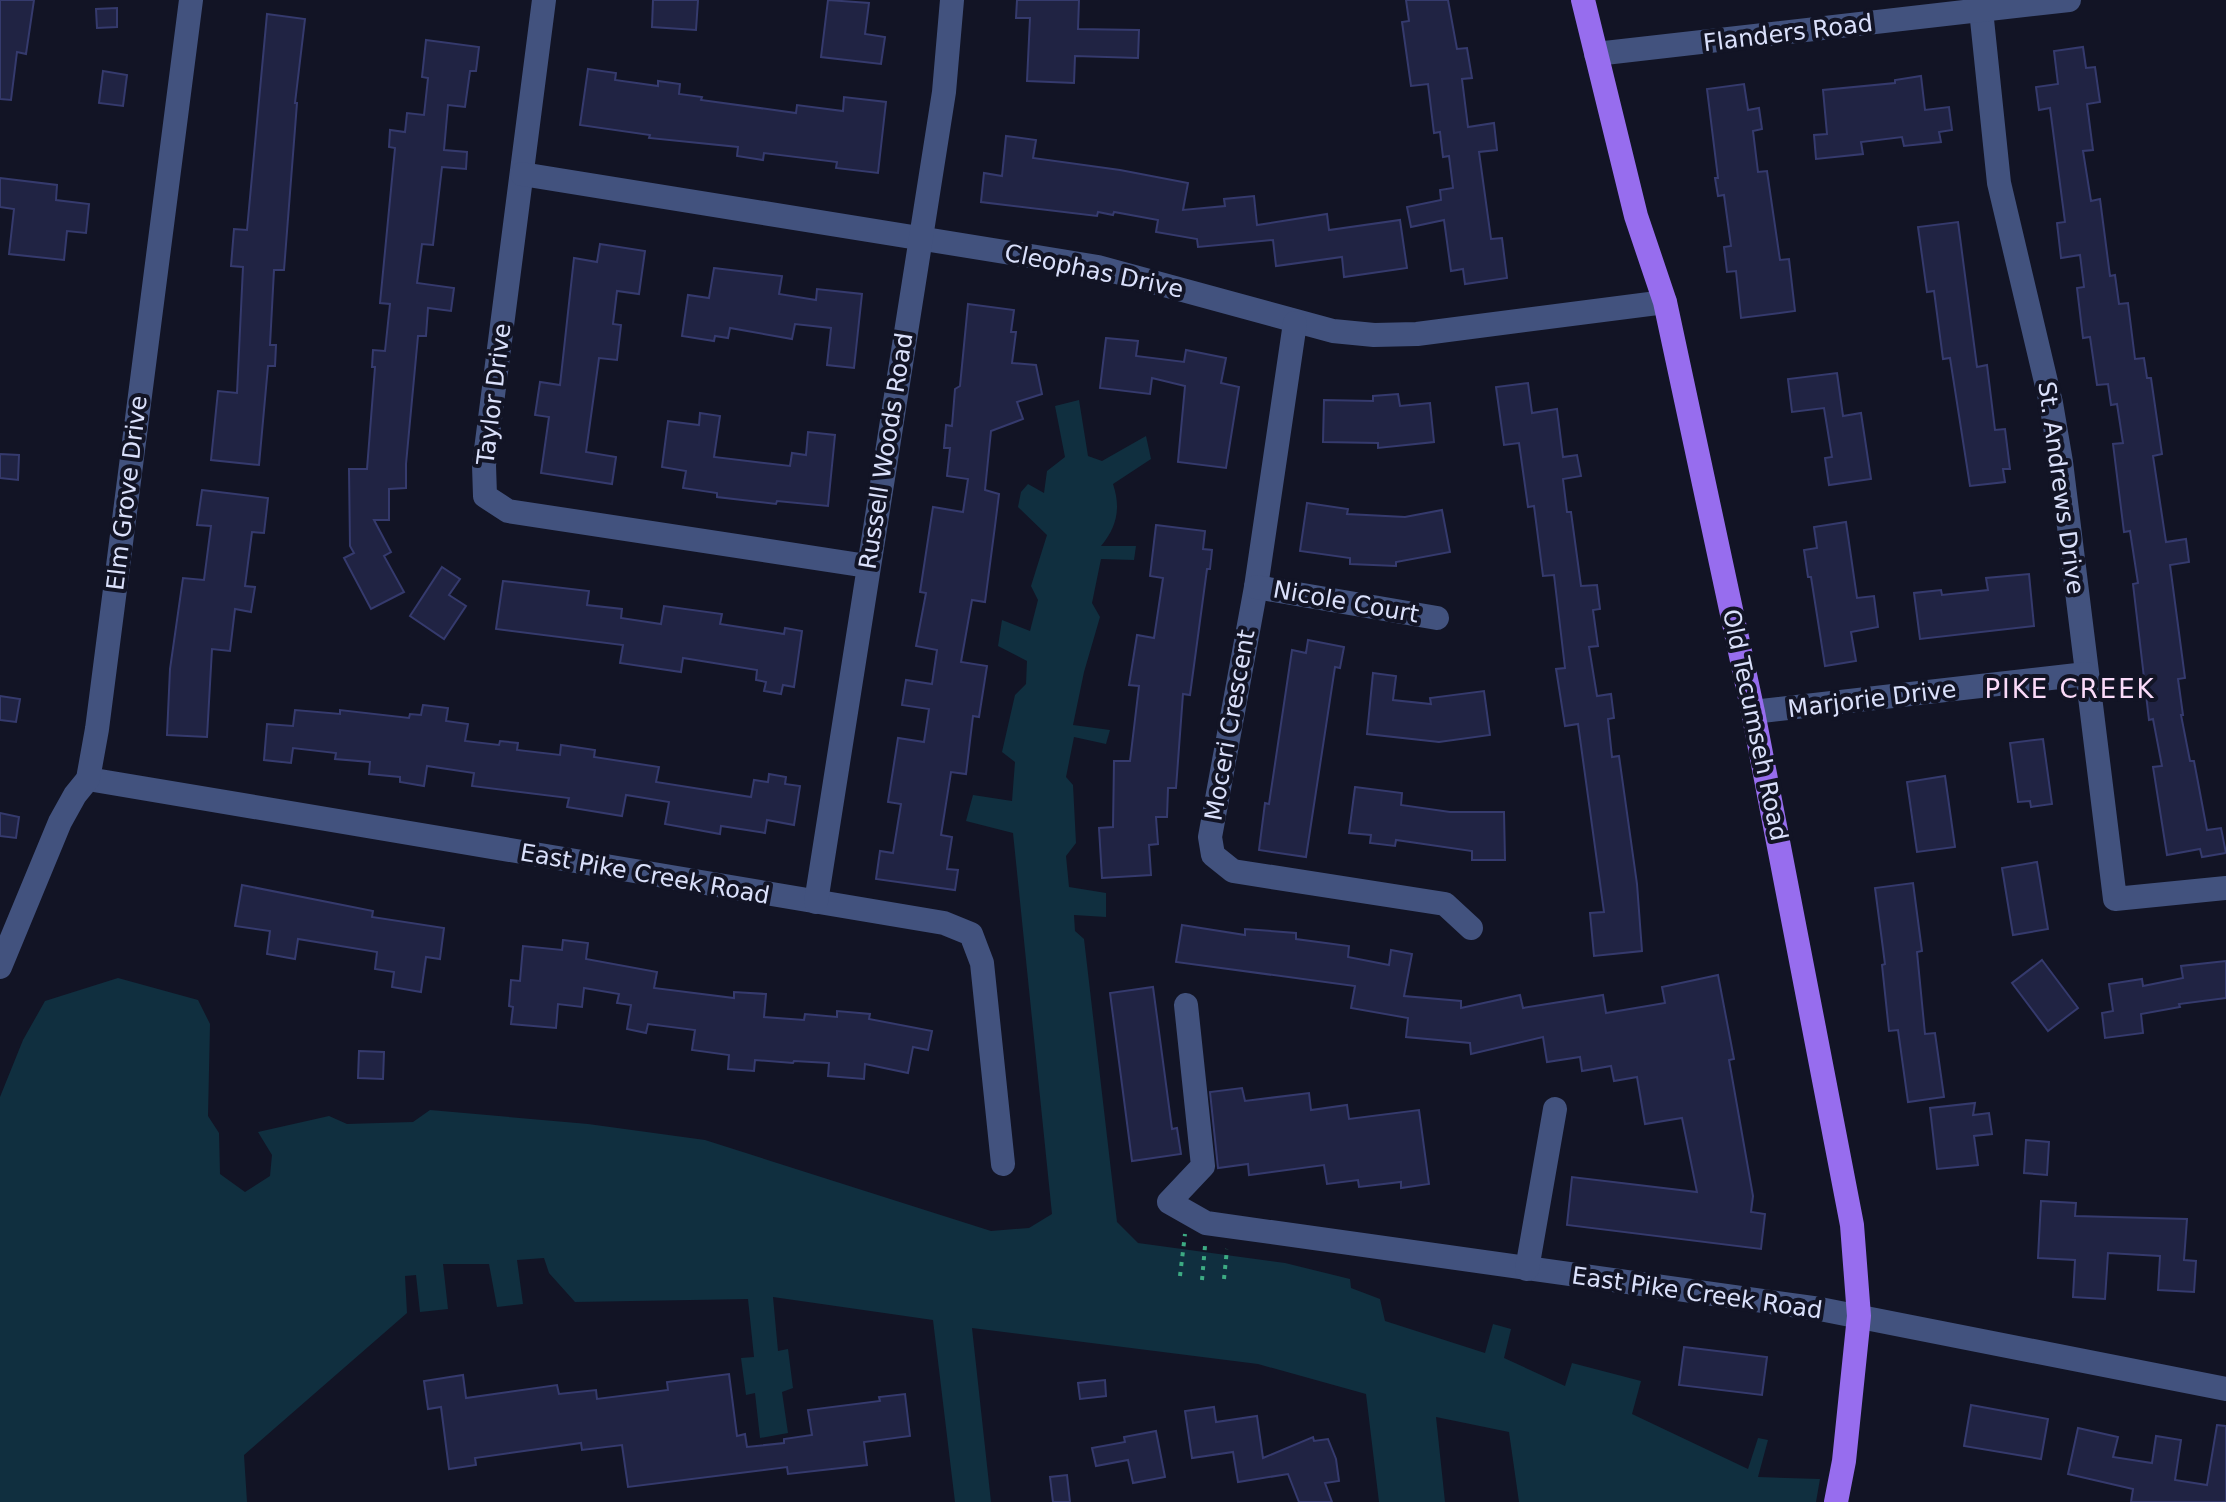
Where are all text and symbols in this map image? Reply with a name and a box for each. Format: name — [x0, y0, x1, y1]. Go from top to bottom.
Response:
street label: Flanders Road — [1702, 9, 1874, 57]
street label: Cleophas Drive — [1002, 238, 1186, 304]
street label: Taylor Drive — [471, 322, 517, 467]
street label: Russell Woods Road — [853, 331, 919, 571]
street label: St. Andrews Drive — [2032, 380, 2090, 596]
street label: Elm Grove Drive — [101, 394, 153, 592]
street label: Nicole Court — [1271, 575, 1421, 629]
street label: Old Tecumseh Road — [1717, 607, 1793, 843]
street label: Moceri Crescent — [1199, 627, 1261, 823]
district label: PIKE CREEK — [1984, 674, 2156, 704]
street label: Marjorie Drive — [1786, 675, 1958, 723]
street label: East Pike Creek Road — [518, 838, 772, 910]
street label: East Pike Creek Road — [1570, 1262, 1824, 1324]

